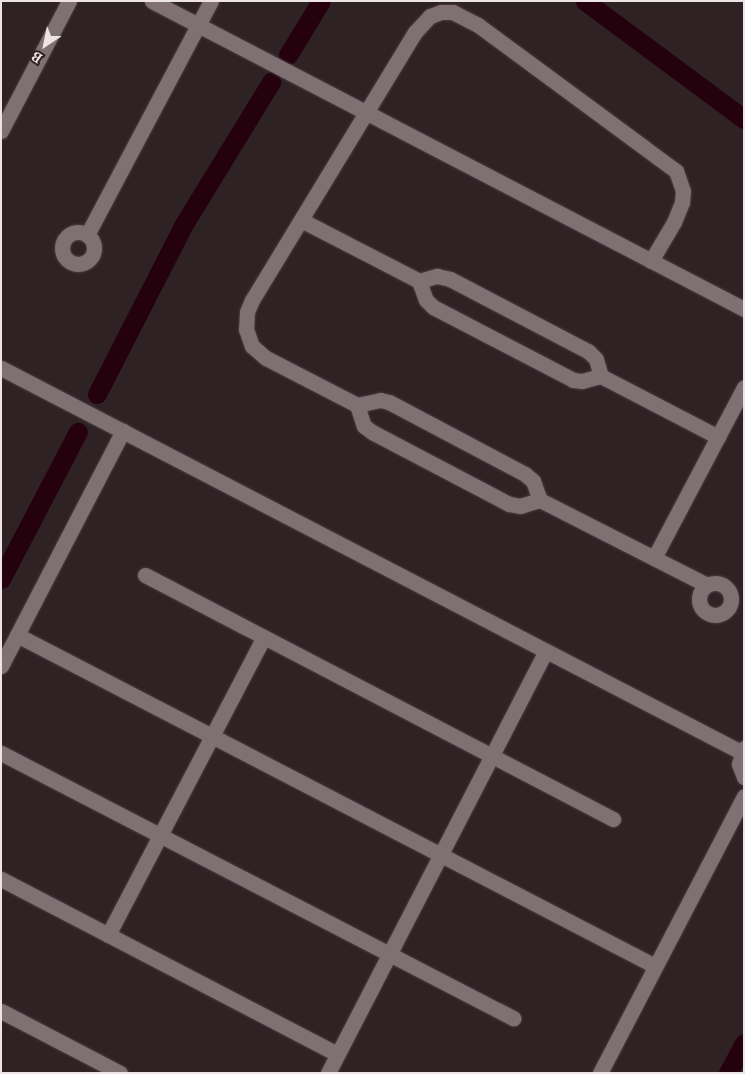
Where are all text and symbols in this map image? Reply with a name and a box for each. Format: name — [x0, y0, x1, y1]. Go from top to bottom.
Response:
north arrow — [20, 20, 70, 70]
text: B — [27, 47, 45, 68]

